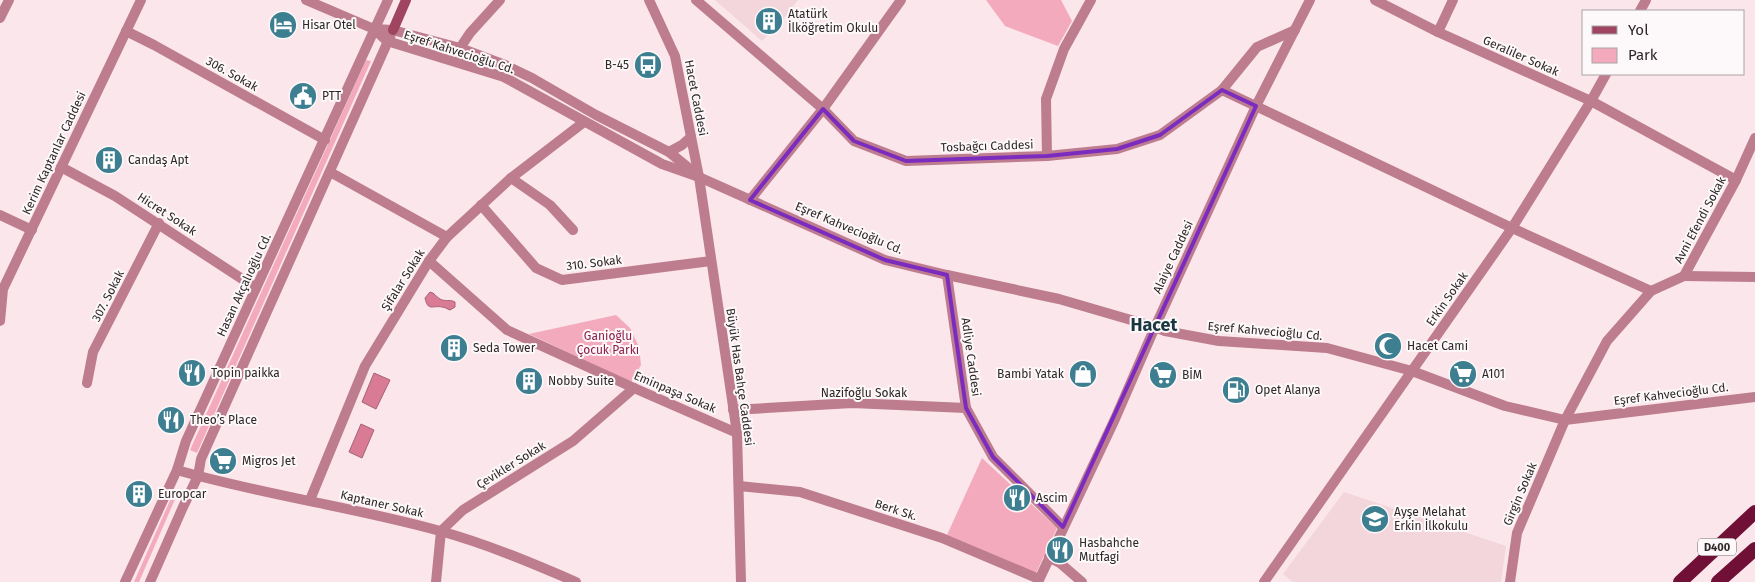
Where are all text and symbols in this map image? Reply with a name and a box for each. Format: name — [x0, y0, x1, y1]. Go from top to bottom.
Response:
building icon: Atatürk İlköğretim Okulu — [754, 6, 784, 36]
place label: Atatürk İlköğretim Okulu — [788, 7, 878, 35]
hotel icon: Hisar Otel — [268, 10, 298, 40]
legend — [1582, 10, 1745, 75]
place label: Hisar Otel — [302, 18, 356, 32]
text: Yol — [1628, 21, 1649, 39]
street label: Eşref Kahvecioğlu Cd. — [402, 28, 516, 77]
street label: Geraliler Sokak — [1481, 33, 1562, 79]
text: Park — [1628, 46, 1658, 64]
bus stop icon: B-45 — [633, 50, 663, 80]
street label: 306. Sokak — [204, 54, 261, 94]
place label: B-45 — [605, 58, 629, 72]
street label: Hacet Caddesi — [682, 59, 710, 137]
public building icon: PTT — [288, 81, 318, 111]
street label: Kerim Kaptanlar Caddesi — [19, 89, 89, 217]
place label: PTT — [322, 89, 342, 103]
street label: Tosbağcı Caddesi — [940, 137, 1034, 155]
building icon: Candaş Apt — [94, 145, 124, 175]
place label: Candaş Apt — [128, 153, 190, 167]
street label: Avni Efendi Sokak — [1671, 174, 1729, 266]
street label: Hicret Sokak — [135, 190, 200, 239]
street label: Eşref Kahvecioğlu Cd. — [793, 199, 905, 257]
street label: Alaiye Caddesi — [1150, 218, 1196, 296]
street label: Hasan Akçalıoğlu Cd. — [214, 231, 274, 339]
street label: Şifalar Sokak — [378, 246, 428, 313]
street label: 310. Sokak — [565, 253, 623, 273]
street label: 307. Sokak — [89, 267, 127, 324]
street label: Erkin Sokak — [1423, 269, 1471, 329]
street label: Büyük Has Bahçe Caddesi — [723, 307, 757, 447]
district label: Hacet — [1131, 314, 1179, 336]
street label: Adliye Caddesi — [959, 317, 983, 397]
street label: Eşref Kahvecioğlu Cd. — [1207, 319, 1323, 343]
park label: Ganioğlu Çocuk Parkı — [577, 329, 639, 357]
mosque icon: Hacet Cami — [1373, 331, 1403, 361]
building icon: Seda Tower — [439, 333, 469, 363]
place label: Hacet Cami — [1407, 339, 1468, 353]
place label: Seda Tower — [473, 341, 536, 355]
restaurant icon: Topin paikka — [177, 358, 207, 388]
shop icon: Bambi Yatak — [1068, 359, 1098, 389]
supermarket icon: A101 — [1448, 359, 1478, 389]
supermarket icon: BİM — [1148, 360, 1178, 390]
place label: Topin paikka — [211, 366, 280, 380]
building icon: Nobby Suite — [514, 366, 544, 396]
place label: Bambi Yatak — [997, 367, 1065, 381]
place label: BİM — [1182, 367, 1202, 382]
place label: A101 — [1482, 367, 1505, 381]
street label: Eminpaşa Sokak — [632, 368, 719, 416]
place label: Nobby Suite — [548, 374, 614, 388]
fuel station icon: Opet Alanya — [1221, 375, 1251, 405]
street label: Eşref Kahvecioğlu Cd. — [1613, 380, 1729, 408]
place label: Opet Alanya — [1255, 383, 1321, 397]
street label: Nazifoğlu Sokak — [821, 386, 908, 400]
restaurant icon: Theo’s Place — [156, 405, 186, 435]
place label: Theo’s Place — [190, 413, 257, 427]
street label: Çevikler Sokak — [474, 438, 549, 492]
supermarket icon: Migros Jet — [208, 446, 238, 476]
place label: Migros Jet — [242, 454, 296, 468]
street label: Girgin Sokak — [1500, 459, 1540, 528]
building icon: Europcar — [124, 479, 154, 509]
restaurant icon: Ascim — [1002, 483, 1032, 513]
place label: Europcar — [158, 487, 207, 501]
street label: Kaptaner Sokak — [339, 488, 426, 521]
place label: Ascim — [1036, 491, 1068, 505]
street label: Berk Sk. — [873, 497, 919, 523]
school or university icon: Ayşe Melahat Erkin İlkokulu — [1360, 504, 1390, 534]
place label: Ayşe Melahat Erkin İlkokulu — [1394, 505, 1468, 533]
restaurant icon: Hasbahche Mutfagi — [1045, 535, 1075, 565]
place label: Hasbahche Mutfagi — [1079, 536, 1139, 564]
road number: D400 — [1698, 538, 1736, 556]

